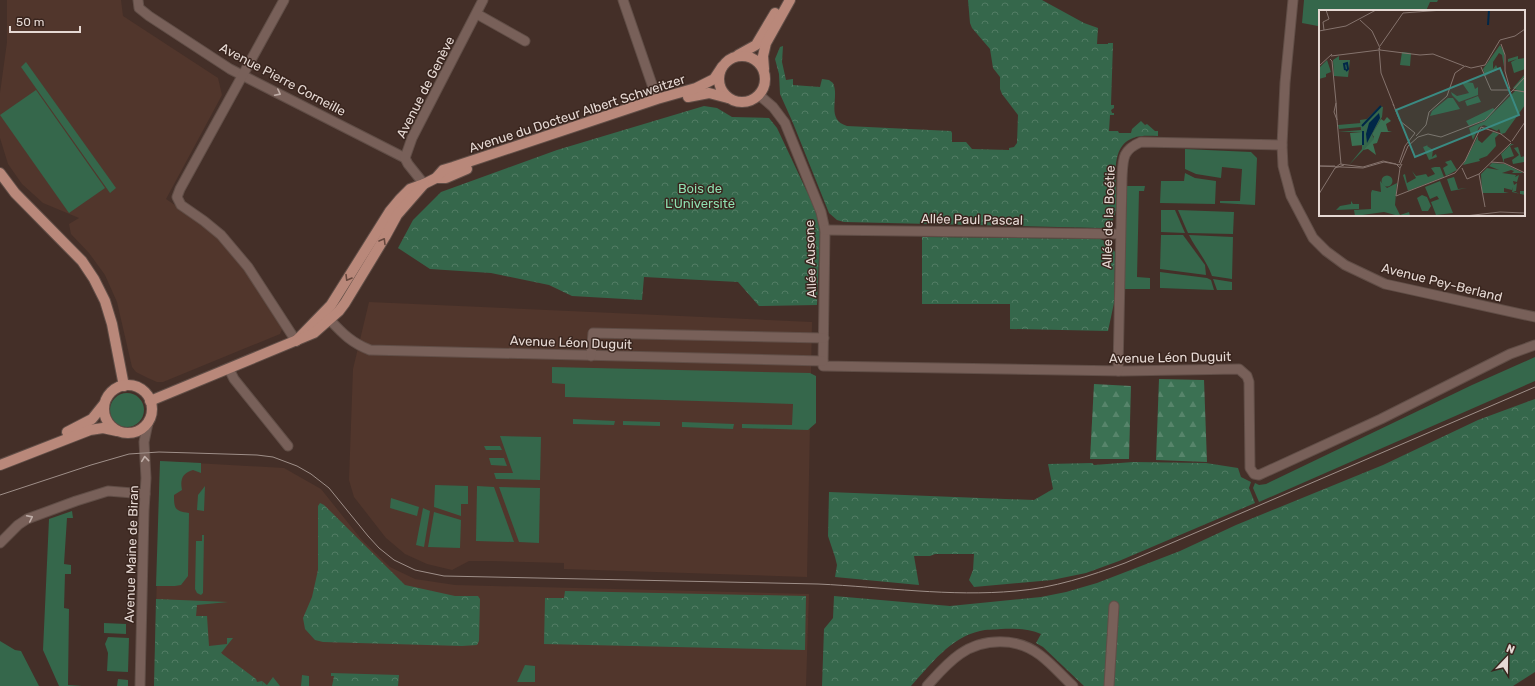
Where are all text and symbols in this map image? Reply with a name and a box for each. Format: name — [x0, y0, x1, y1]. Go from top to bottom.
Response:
scale bar — [10, 8, 80, 34]
inset map — [1319, 10, 1525, 216]
text: 50 m — [16, 15, 44, 29]
street label: Avenue de Genève — [393, 34, 458, 141]
street label: Avenue Pierre Corneille — [217, 40, 348, 119]
street label: Avenue du Docteur Albert Schweitzer — [467, 71, 687, 156]
one-way arrow — [274, 88, 281, 95]
street label: Allée de la Boétie — [1099, 165, 1118, 269]
park label: Bois de L'Université — [665, 181, 735, 211]
street label: Allée Paul Pascal — [921, 211, 1023, 228]
street label: Allée Ausone — [802, 220, 819, 298]
one-way arrow — [378, 238, 385, 245]
street label: Avenue Pey-Berland — [1380, 260, 1504, 305]
one-way arrow — [346, 274, 353, 281]
street label: Avenue Léon Duguit — [510, 333, 632, 353]
street label: Avenue Léon Duguit — [1109, 349, 1231, 367]
one-way arrow — [141, 456, 150, 462]
street label: Avenue Maine de Biran — [122, 485, 141, 623]
one-way arrow — [25, 516, 33, 523]
north arrow — [1487, 638, 1527, 678]
text: N — [1504, 642, 1517, 657]

